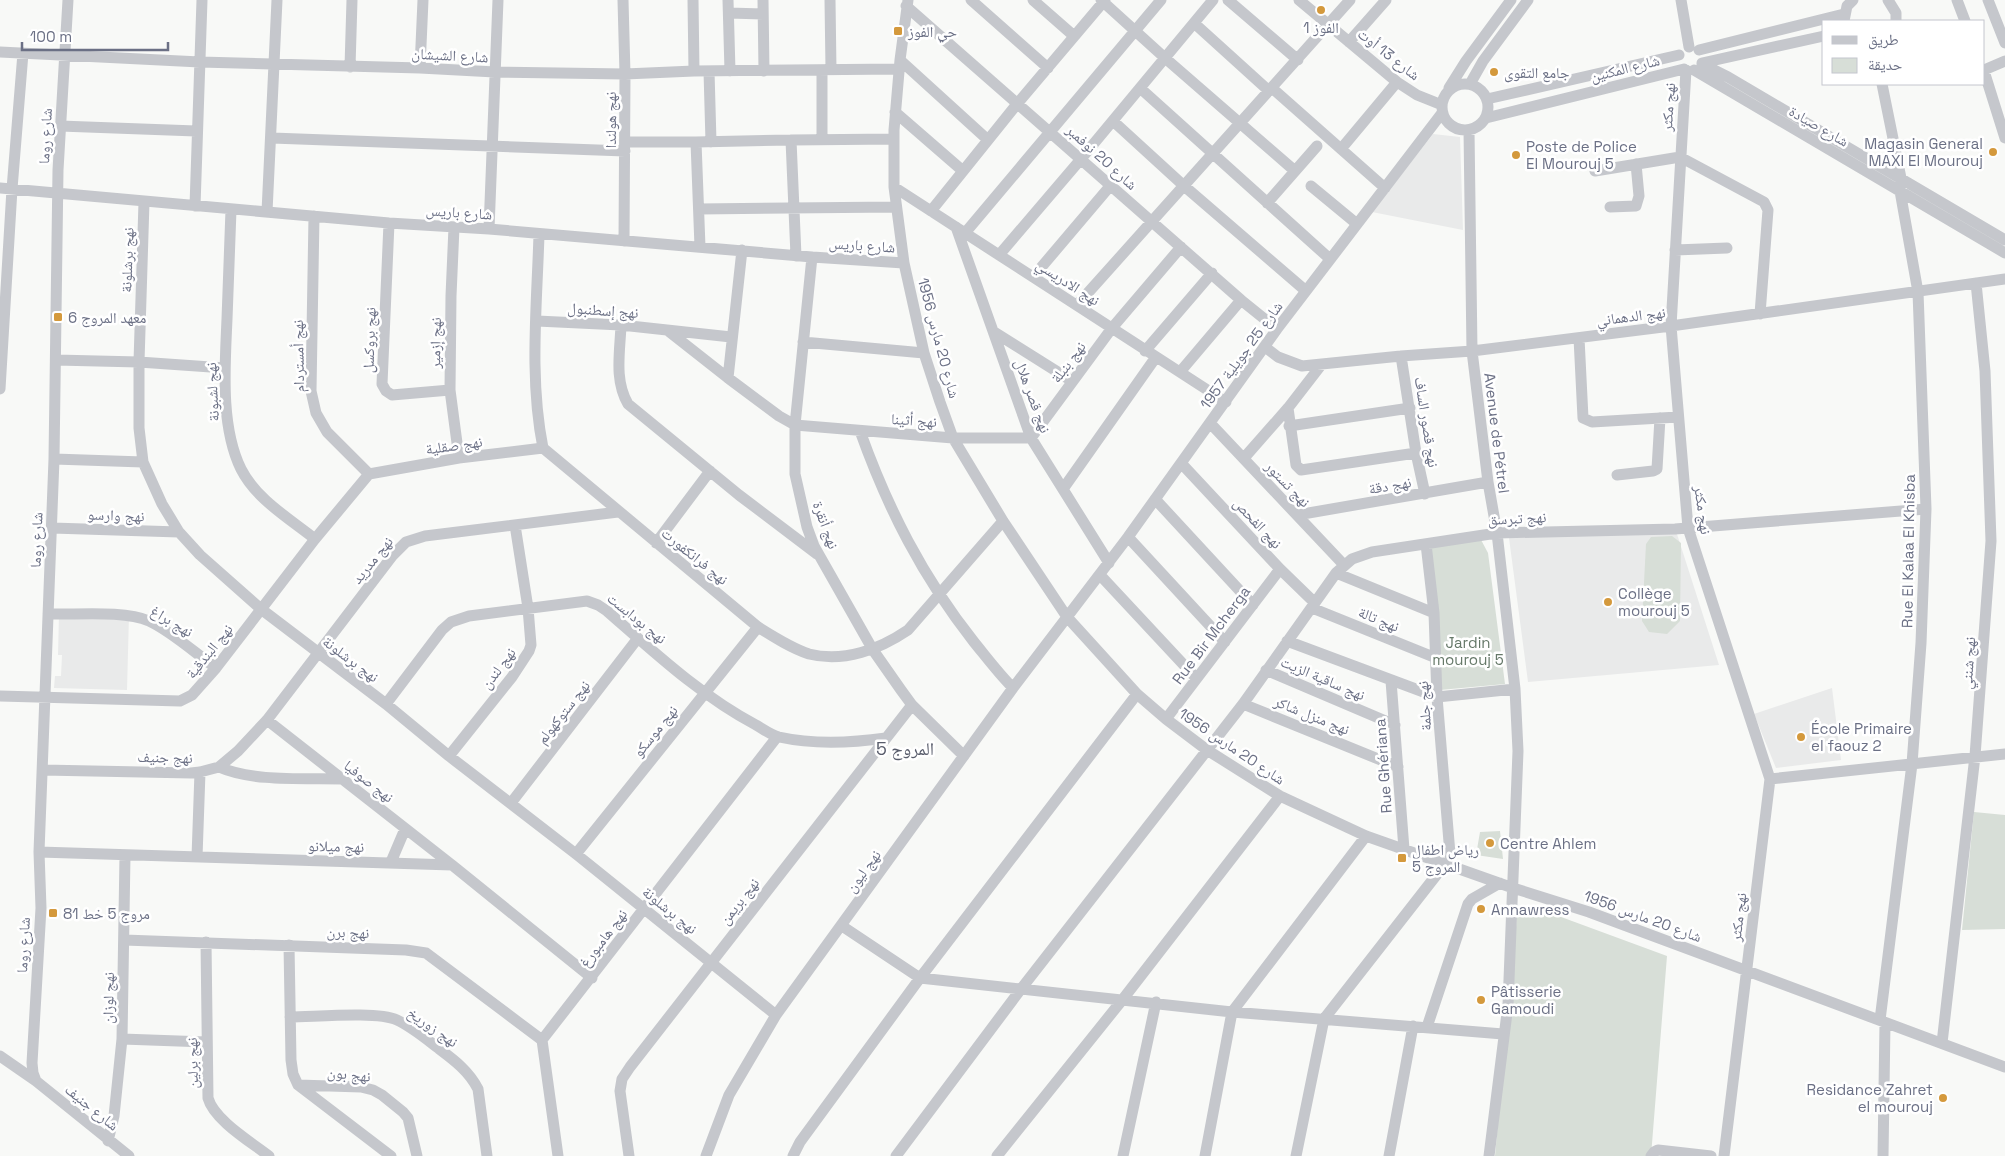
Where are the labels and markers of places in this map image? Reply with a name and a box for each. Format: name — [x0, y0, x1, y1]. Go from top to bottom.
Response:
marker: الفوز 1 — [1315, 4, 1327, 16]
place label: الفوز 1 — [1303, 18, 1339, 37]
place label: حي الفوز — [907, 22, 958, 43]
marker: حي الفوز — [892, 25, 904, 37]
place label: جامع التقوى — [1504, 63, 1570, 83]
marker: جامع التقوى — [1488, 66, 1500, 78]
place label: Magasin General MAXI El Mourouj — [1864, 134, 1983, 170]
place label: Poste de Police El Mourouj 5 — [1526, 137, 1637, 173]
marker: Magasin General MAXI El Mourouj — [1987, 146, 1999, 158]
marker: Poste de Police El Mourouj 5 — [1510, 149, 1522, 161]
place label: معهد المروج 6 — [68, 308, 146, 328]
marker: معهد المروج 6 — [52, 311, 64, 323]
place label: Collège mourouj 5 — [1618, 584, 1690, 620]
marker: Collège mourouj 5 — [1602, 596, 1614, 608]
place label: École Primaire el faouz 2 — [1811, 719, 1912, 755]
marker: École Primaire el faouz 2 — [1795, 731, 1807, 743]
place label: Centre Ahlem — [1500, 834, 1596, 853]
marker: Centre Ahlem — [1484, 837, 1496, 849]
place label: رياض اطفال المروج 5 — [1412, 840, 1479, 877]
marker: رياض اطفال المروج 5 — [1396, 852, 1408, 864]
place label: Annawress — [1491, 900, 1570, 919]
marker: Annawress — [1475, 903, 1487, 915]
place label: مروج 5 خط 81 — [63, 904, 150, 924]
marker: مروج 5 خط 81 — [47, 907, 59, 919]
place label: Pâtisserie Gamoudi — [1491, 982, 1562, 1018]
marker: Pâtisserie Gamoudi — [1475, 994, 1487, 1006]
place label: Residance Zahret el mourouj — [1807, 1080, 1933, 1116]
marker: Residance Zahret el mourouj — [1937, 1092, 1949, 1104]

